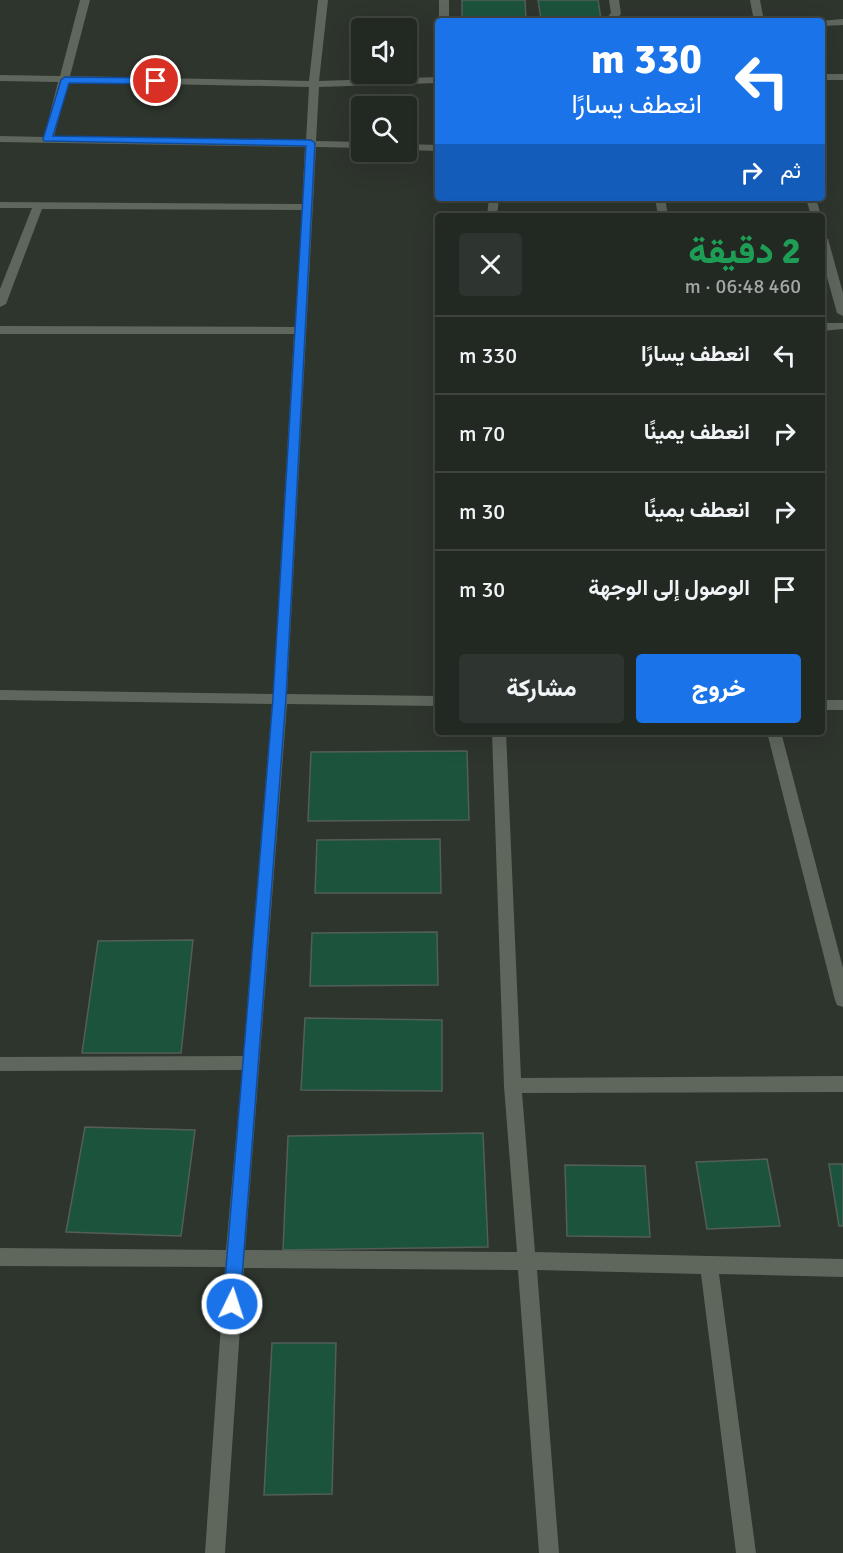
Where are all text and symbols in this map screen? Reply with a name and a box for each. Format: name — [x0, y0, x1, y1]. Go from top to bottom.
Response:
map controls — [351, 18, 417, 162]
button: sound — [351, 18, 417, 84]
text: 330 m — [591, 34, 702, 85]
icon: left — [723, 42, 801, 120]
pin — [130, 55, 181, 106]
icon: arrive — [139, 64, 172, 97]
text: انعطف يسارًا — [571, 88, 702, 121]
button: search — [351, 96, 417, 162]
icon: right — [735, 156, 768, 189]
text: ثم — [780, 157, 801, 184]
text: 2 دقيقة — [688, 229, 801, 274]
button: close — [459, 233, 522, 296]
text: 460 m · 06:48 — [685, 274, 801, 299]
icon: left — [768, 339, 801, 372]
text: انعطف يسارًا — [641, 340, 750, 367]
text: 330 m — [459, 342, 517, 369]
icon: right — [768, 417, 801, 450]
text: انعطف يمينًا — [644, 418, 750, 445]
text: 70 m — [459, 420, 505, 447]
icon: right — [768, 495, 801, 528]
text: انعطف يمينًا — [644, 496, 750, 523]
text: 30 m — [459, 498, 505, 525]
icon: arrive — [768, 573, 801, 606]
text: الوصول إلى الوجهة — [588, 574, 750, 601]
text: 30 m — [459, 576, 505, 603]
button: مشاركة — [459, 654, 624, 723]
button: خروج — [636, 654, 801, 723]
position arrow — [200, 1272, 264, 1336]

